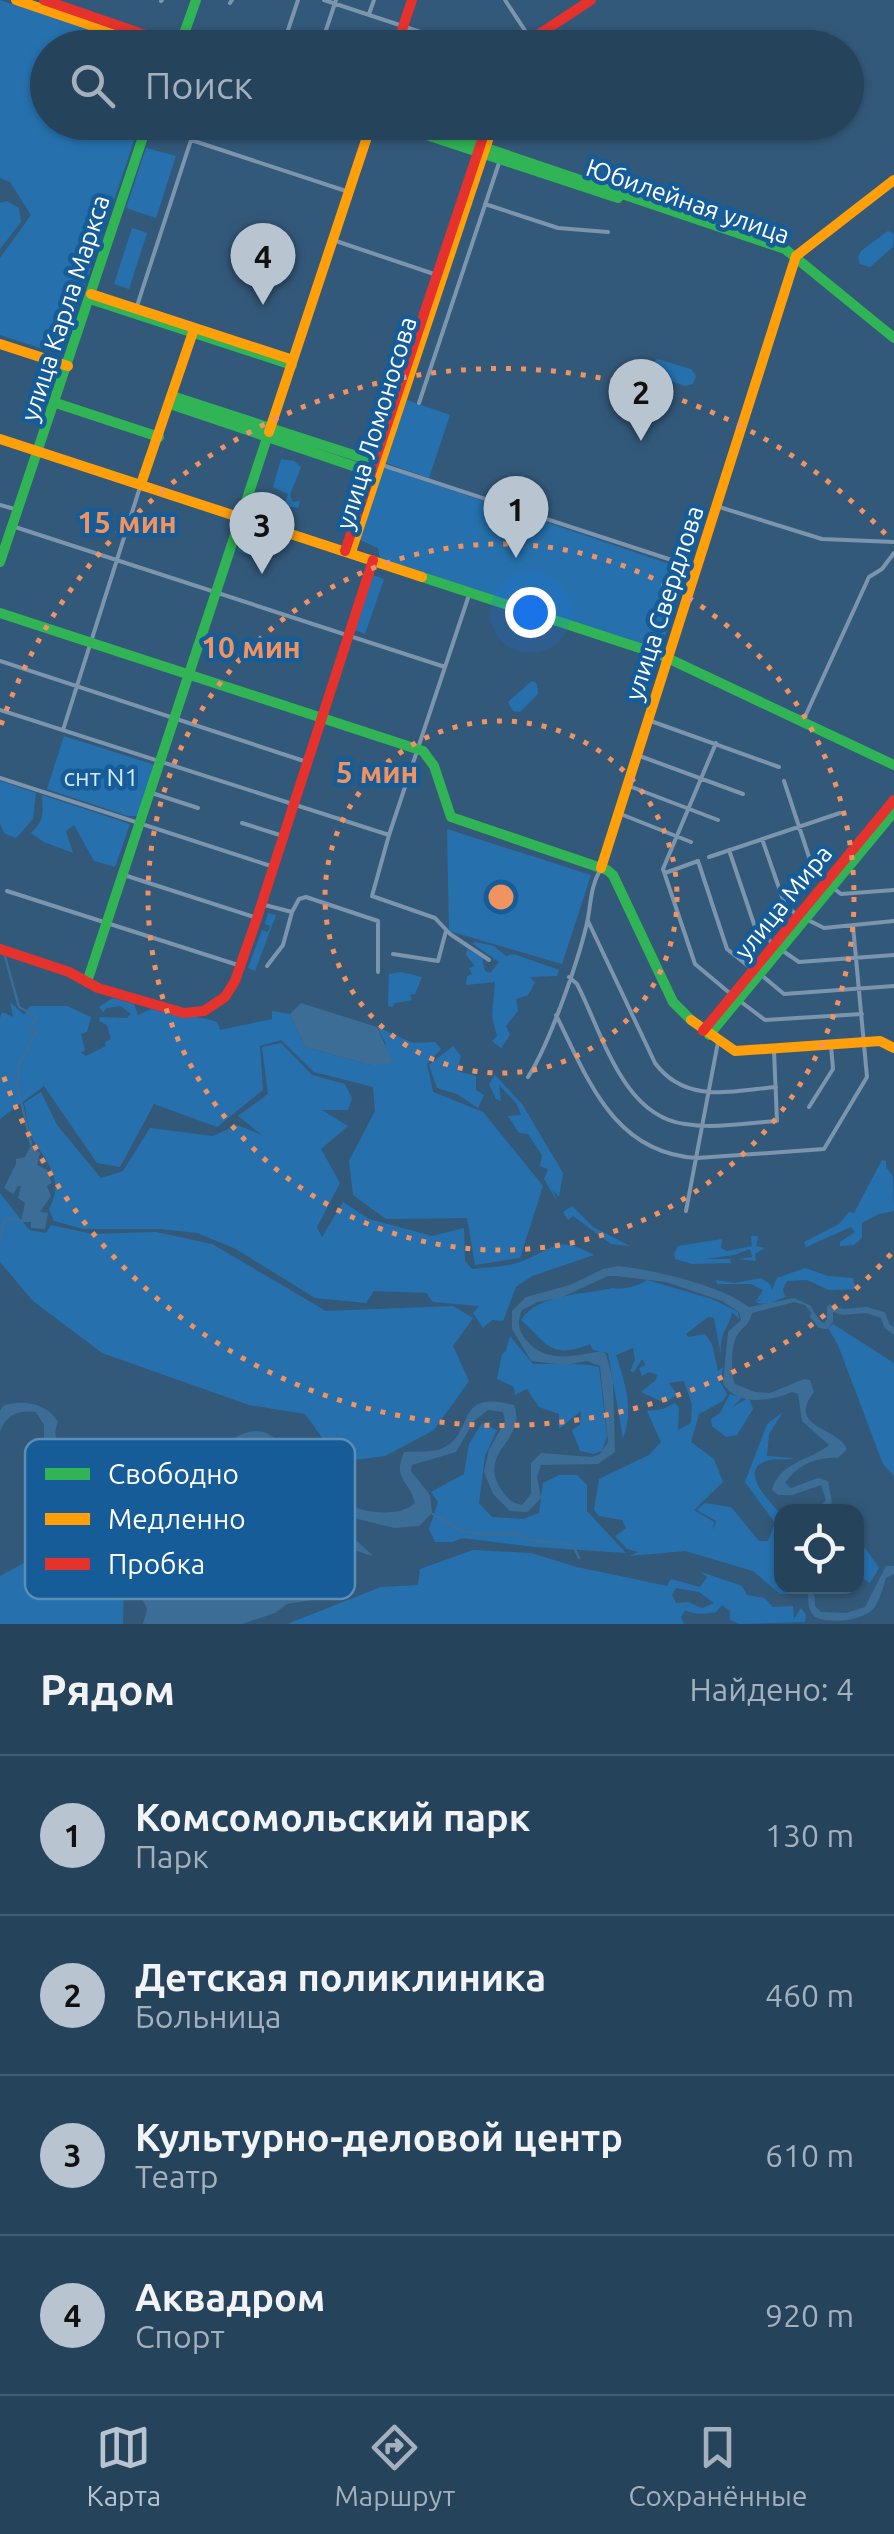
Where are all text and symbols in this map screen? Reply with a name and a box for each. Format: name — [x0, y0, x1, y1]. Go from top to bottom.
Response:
search box — [30, 30, 864, 140]
icon: search — [65, 58, 120, 113]
text: Поиск — [145, 64, 253, 106]
street label: Юбилейная улица — [583, 153, 793, 249]
street label: улица Карла Маркса — [15, 191, 115, 425]
pin: 4 — [230, 222, 296, 305]
street label: улица Ломоносова — [330, 313, 422, 533]
pin: 2 — [608, 358, 674, 441]
pin: 1 — [484, 476, 548, 558]
pin: 3 — [230, 492, 294, 574]
street label: улица Свердлова — [619, 502, 709, 704]
text: 15 мин — [77, 505, 177, 539]
your location — [505, 587, 556, 638]
text: 10 мин — [201, 630, 301, 664]
text: 5 мин — [336, 755, 418, 789]
park label: снт N1 — [63, 763, 139, 791]
street label: улица Мира — [729, 840, 837, 964]
centre of rings — [483, 879, 519, 915]
legend — [25, 1439, 355, 1599]
text: Свободно — [108, 1458, 239, 1489]
text: Медленно — [108, 1503, 246, 1534]
map controls — [774, 1504, 864, 1594]
button: locate — [774, 1504, 864, 1594]
text: Пробка — [108, 1548, 205, 1579]
text: Рядом — [40, 1666, 175, 1713]
text: Найдено: 4 — [689, 1671, 854, 1707]
text: Комсомольский парк — [135, 1796, 530, 1838]
text: 1 — [63, 1817, 82, 1853]
text: 130 m — [765, 1817, 854, 1853]
text: Парк — [135, 1838, 209, 1874]
text: Детская поликлиника — [135, 1956, 546, 1998]
text: 2 — [63, 1977, 82, 2013]
text: 460 m — [765, 1977, 854, 2013]
text: Больница — [135, 1998, 281, 2034]
text: Культурно-деловой центр — [135, 2116, 623, 2158]
text: 3 — [63, 2137, 82, 2173]
text: 610 m — [765, 2137, 854, 2173]
text: Театр — [135, 2158, 218, 2194]
text: Аквадром — [135, 2276, 325, 2318]
text: 4 — [63, 2297, 82, 2333]
text: 920 m — [765, 2297, 854, 2333]
text: Спорт — [135, 2318, 225, 2354]
tab: Карта — [87, 2420, 161, 2511]
tab: Маршрут — [334, 2420, 455, 2511]
tab: Сохранённые — [628, 2420, 807, 2511]

